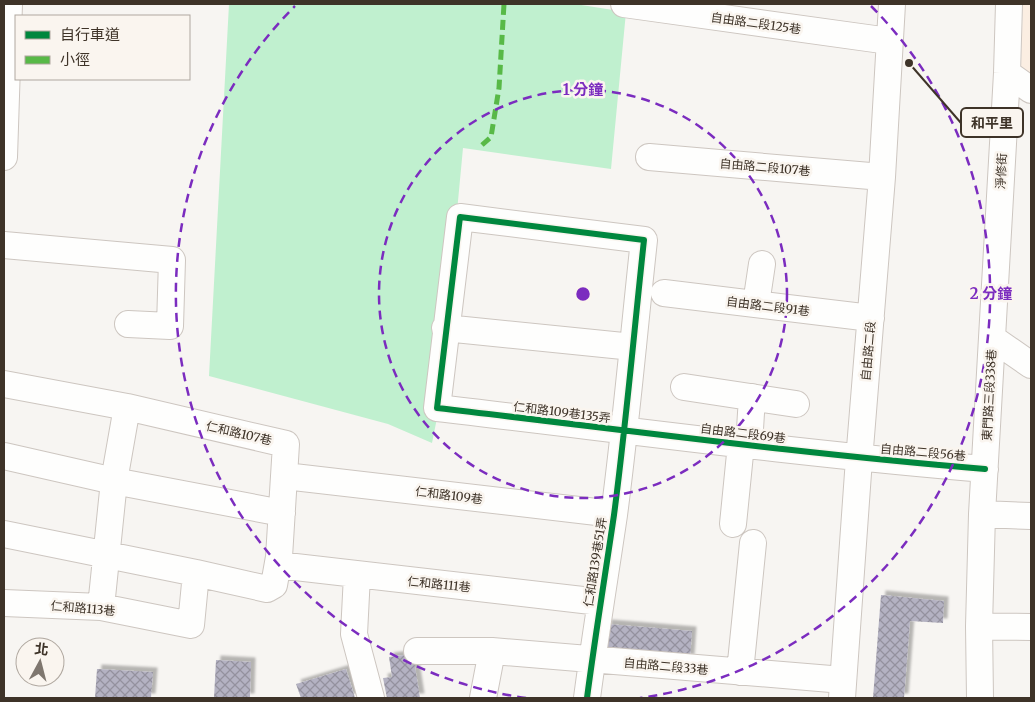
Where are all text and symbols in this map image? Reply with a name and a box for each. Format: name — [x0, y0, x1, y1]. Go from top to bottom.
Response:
street label: 自由路二段125巷 — [710, 9, 802, 37]
legend — [15, 15, 190, 80]
text: 自行車道 — [60, 25, 120, 44]
text: 小徑 — [60, 50, 90, 69]
text: 1 分鐘 — [563, 80, 603, 99]
callout: 和平里 — [961, 108, 1023, 137]
text: 和平里 — [971, 114, 1013, 132]
street label: 淨修街 — [993, 153, 1009, 189]
street label: 自由路二段107巷 — [719, 156, 811, 178]
text: 2 分鐘 — [970, 284, 1012, 303]
centre of rings — [574, 285, 592, 303]
street label: 自由路二段91巷 — [725, 293, 811, 319]
street label: 自由路二段 — [858, 320, 878, 382]
street label: 東門路三段338巷 — [979, 349, 999, 441]
street label: 仁和路109巷135弄 — [512, 399, 612, 425]
street label: 仁和路107巷 — [205, 418, 273, 448]
street label: 自由路二段69巷 — [699, 420, 787, 446]
street label: 自由路二段56巷 — [879, 441, 967, 463]
street label: 仁和路109巷 — [414, 483, 484, 507]
street label: 仁和路139巷51弄 — [580, 516, 610, 608]
street label: 仁和路111巷 — [407, 573, 471, 595]
street label: 仁和路113巷 — [50, 598, 116, 618]
north arrow — [15, 637, 65, 687]
text: 北 — [34, 639, 50, 659]
street label: 自由路二段33巷 — [623, 655, 709, 677]

